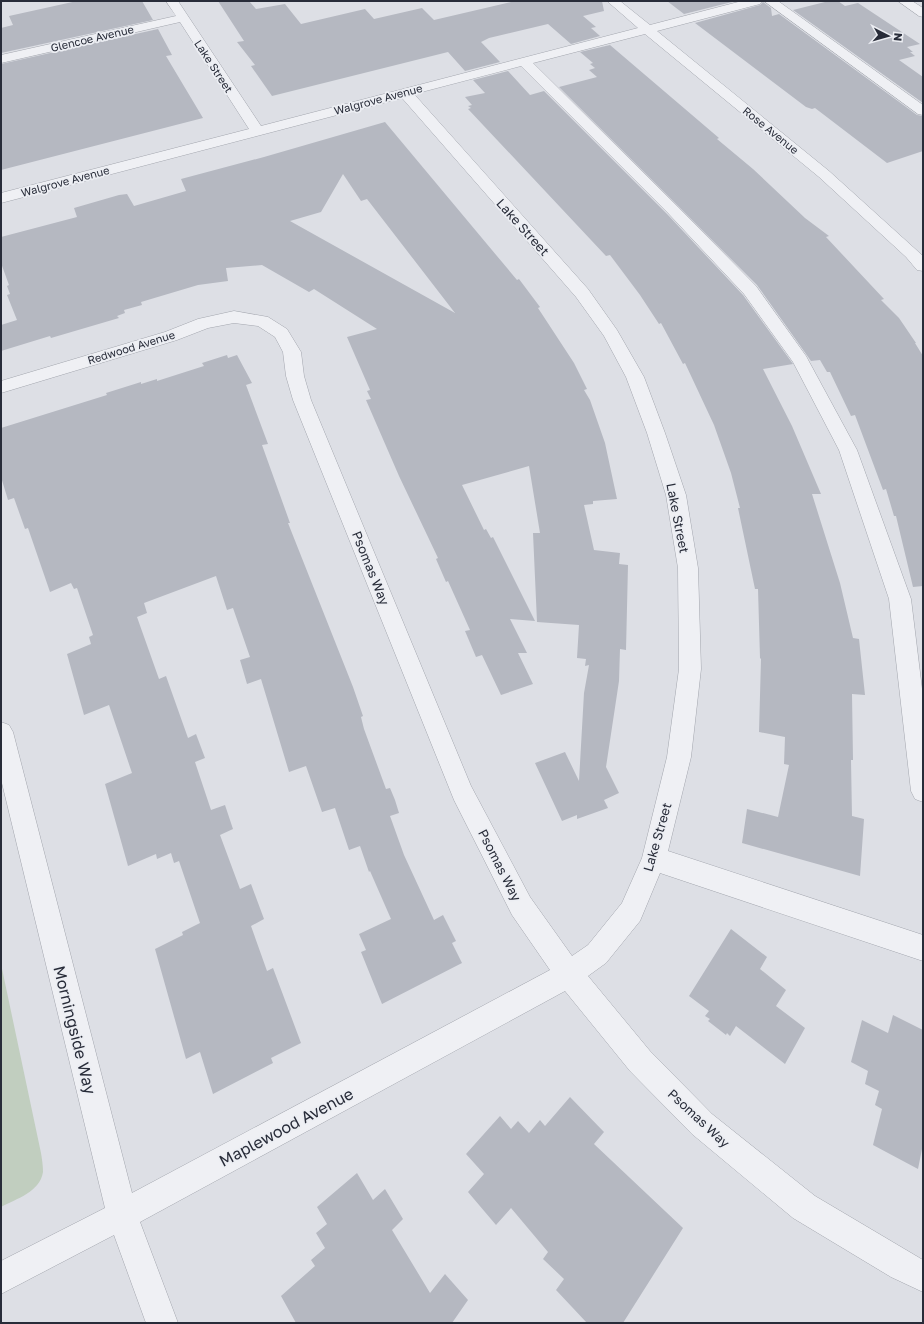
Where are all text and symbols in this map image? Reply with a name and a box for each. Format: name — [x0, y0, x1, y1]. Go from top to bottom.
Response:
north arrow — [868, 16, 908, 56]
street label: Glencoe Avenue — [49, 22, 135, 54]
text: N — [892, 32, 905, 42]
street label: Lake Street — [192, 37, 236, 95]
street label: Walgrove Avenue — [332, 81, 424, 117]
street label: Rose Avenue — [741, 104, 801, 156]
street label: Walgrove Avenue — [19, 163, 111, 199]
street label: Lake Street — [493, 195, 553, 259]
street label: Redwood Avenue — [86, 328, 176, 366]
street label: Lake Street — [663, 482, 693, 554]
street label: Psomas Way — [349, 529, 393, 608]
street label: Lake Street — [639, 801, 675, 873]
street label: Psomas Way — [475, 826, 525, 904]
street label: Morningside Way — [49, 964, 101, 1096]
street label: Maplewood Avenue — [216, 1083, 356, 1171]
street label: Psomas Way — [665, 1085, 734, 1151]

